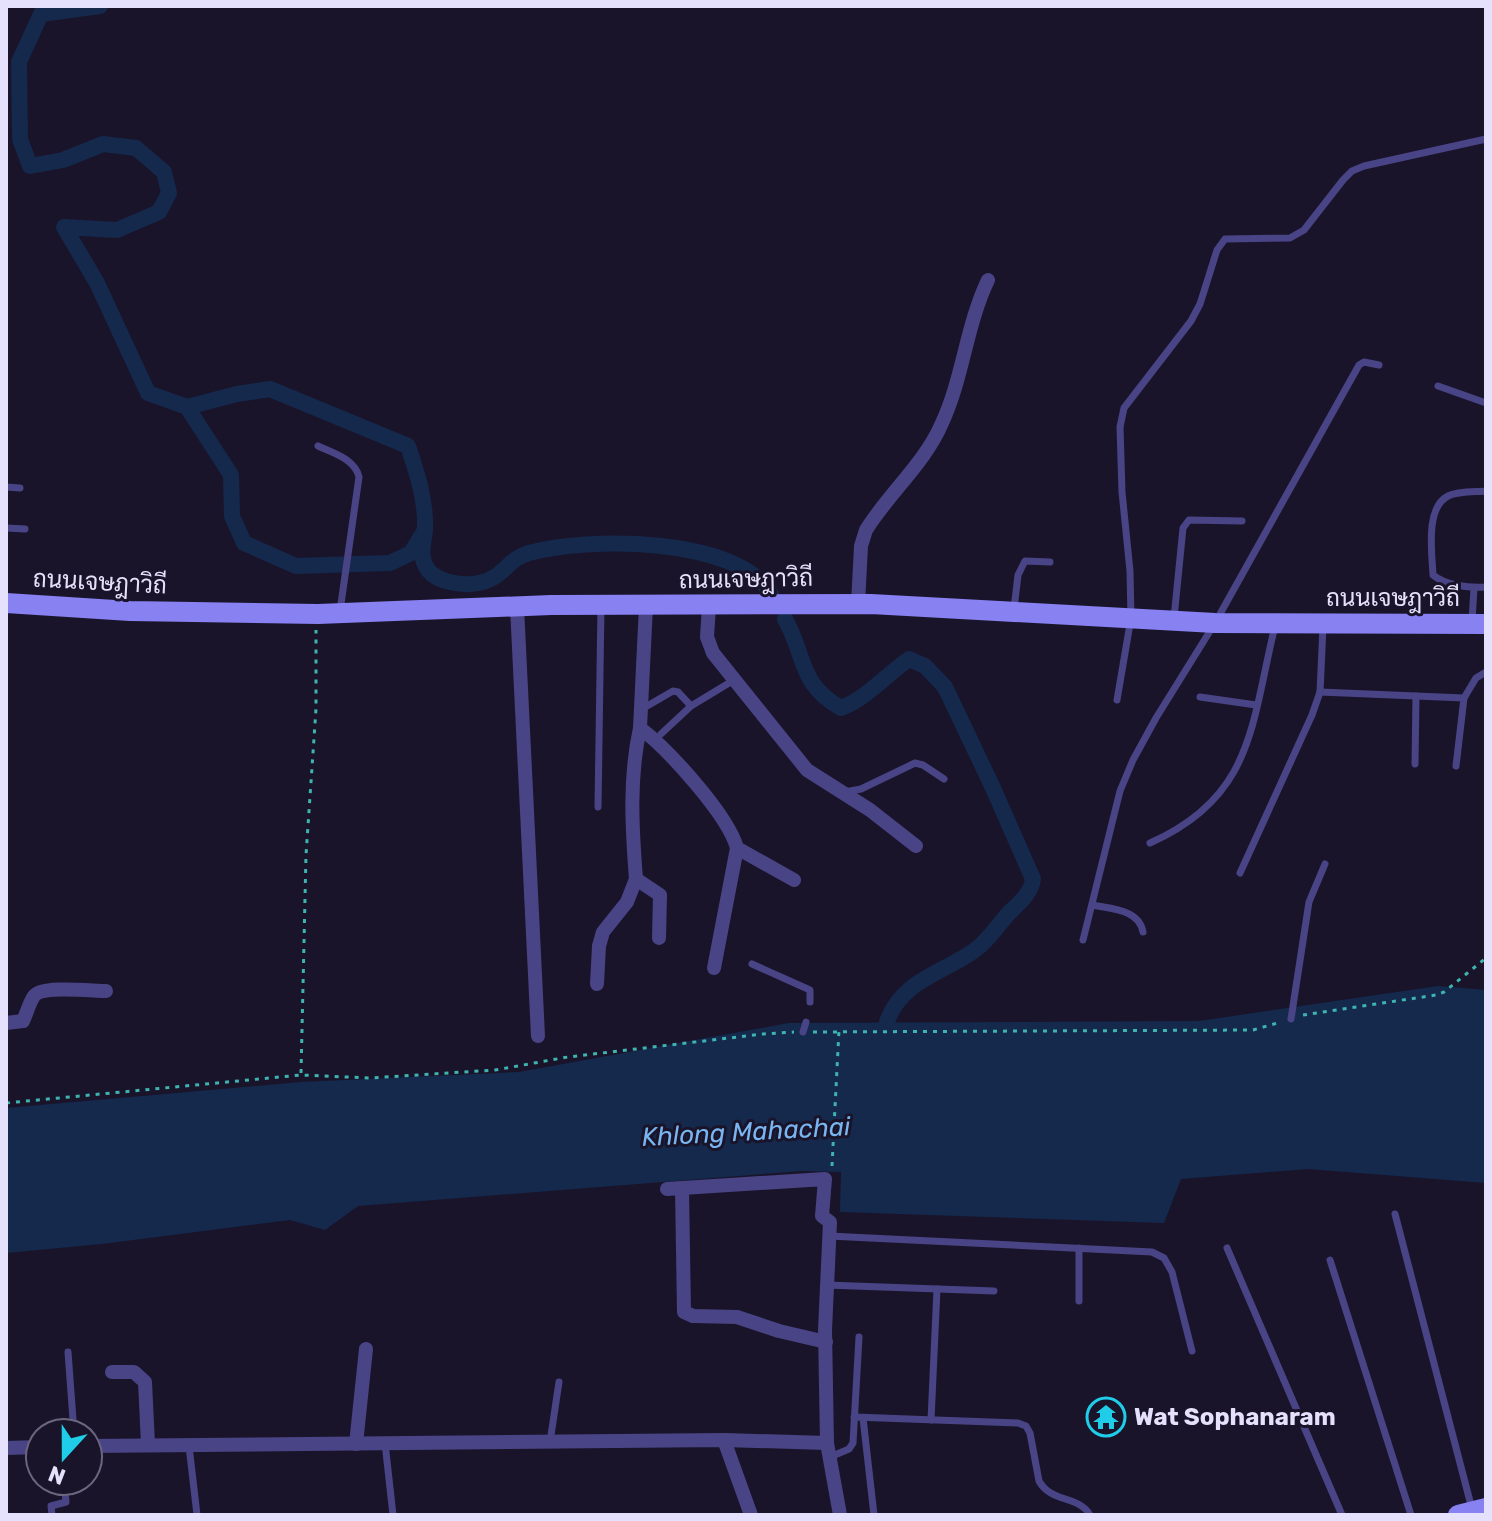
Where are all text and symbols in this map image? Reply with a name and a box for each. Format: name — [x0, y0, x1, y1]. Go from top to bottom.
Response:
street label: ถนนเจษฎาวิถี — [679, 563, 813, 596]
street label: ถนนเจษฎาวิถี — [32, 564, 168, 601]
street label: ถนนเจษฎาวิถี — [1326, 583, 1460, 614]
water label: Khlong Mahachai — [641, 1111, 852, 1153]
temple icon: Wat Sophanaram — [1085, 1396, 1127, 1438]
place label: Wat Sophanaram — [1134, 1403, 1336, 1431]
north arrow — [24, 1417, 104, 1497]
text: N — [45, 1460, 69, 1491]

